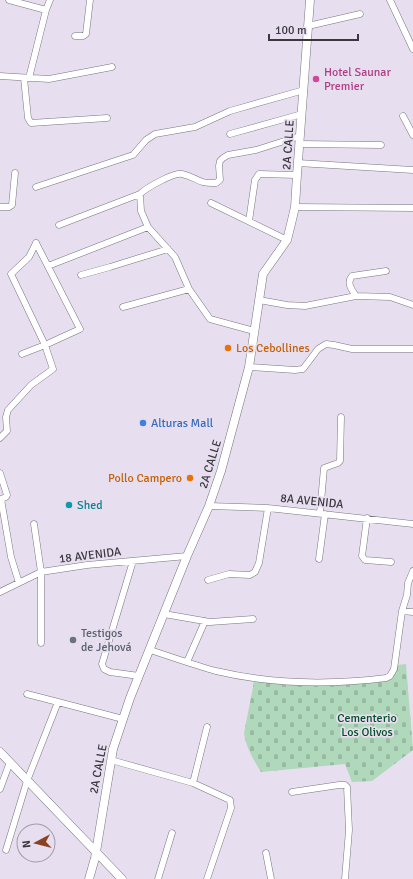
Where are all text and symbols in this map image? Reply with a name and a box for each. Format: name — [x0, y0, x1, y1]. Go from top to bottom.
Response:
scale bar — [269, 16, 358, 42]
text: 100 m — [275, 23, 307, 38]
place label: Hotel Saunar Premier — [324, 65, 391, 94]
marker: Hotel Saunar Premier — [311, 74, 321, 84]
street label: 2A CALLE — [279, 119, 298, 171]
place label: Los Cebollines — [236, 341, 310, 356]
marker: Los Cebollines — [223, 343, 233, 353]
place label: Alturas Mall — [151, 416, 214, 431]
marker: Alturas Mall — [138, 418, 148, 428]
street label: 2A CALLE — [196, 438, 225, 490]
place label: Pollo Campero — [108, 471, 182, 486]
marker: Pollo Campero — [185, 473, 195, 483]
street label: 8A AVENIDA — [280, 491, 345, 512]
place label: Shed — [77, 498, 103, 513]
marker: Shed — [64, 500, 74, 510]
street label: 18 AVENIDA — [58, 544, 123, 567]
place label: Testigos de Jehová — [81, 626, 132, 655]
marker: Testigos de Jehová — [68, 635, 78, 645]
park label: Cementerio Los Olivos — [337, 711, 397, 740]
street label: 2A CALLE — [86, 743, 111, 795]
north arrow — [16, 823, 56, 863]
text: N — [20, 840, 33, 849]

